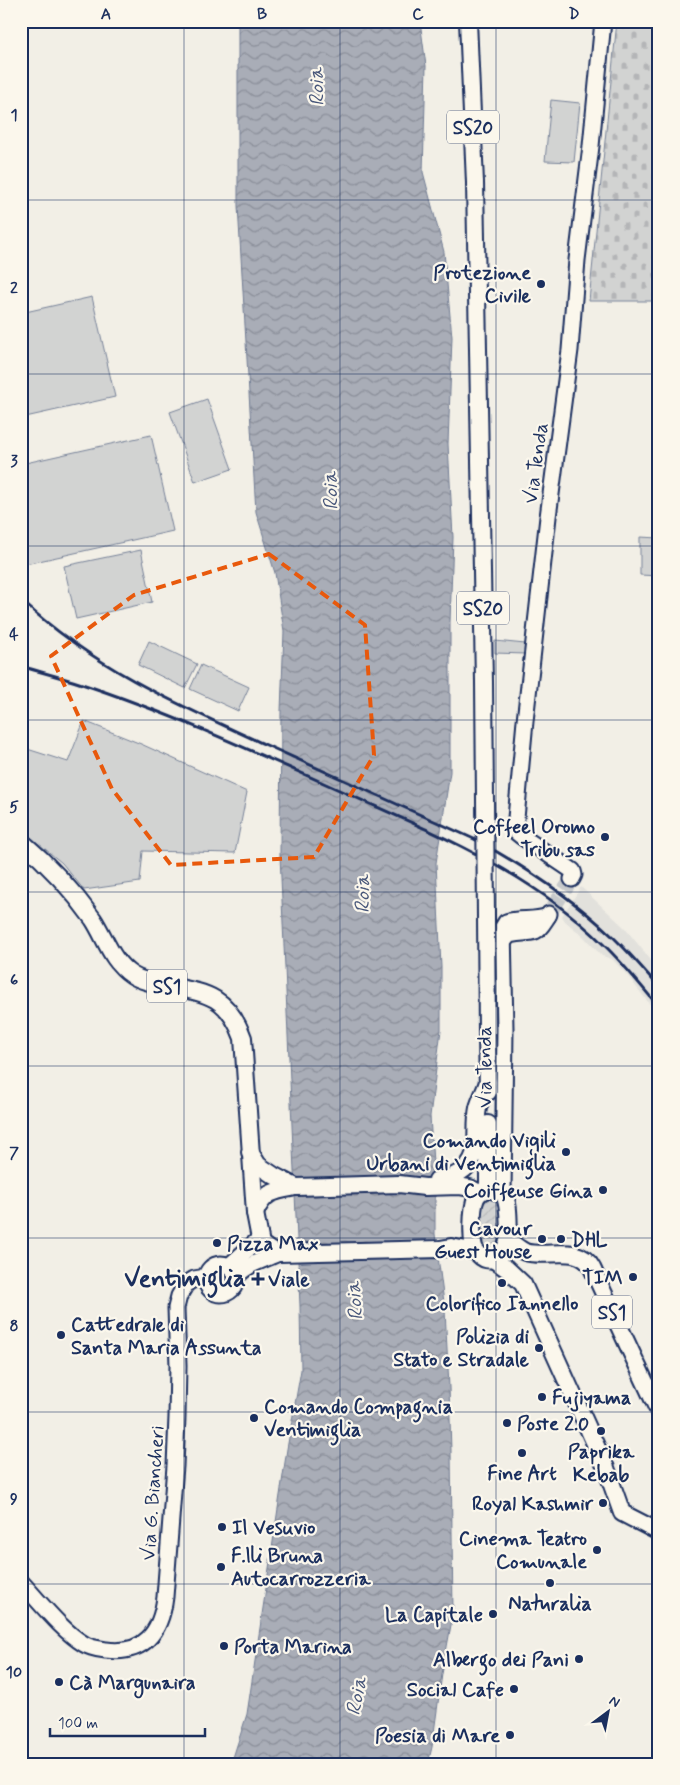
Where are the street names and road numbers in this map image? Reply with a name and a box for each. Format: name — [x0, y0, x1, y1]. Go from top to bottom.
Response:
road number: SS20 — [447, 110, 499, 144]
street label: Via Tenda — [517, 421, 556, 506]
road number: SS20 — [457, 592, 509, 624]
road number: SS1 — [147, 969, 187, 1002]
street label: Via Tenda — [472, 1026, 499, 1108]
road number: SS1 — [592, 1295, 632, 1328]
street label: Via G. Biancheri — [135, 1425, 172, 1562]

